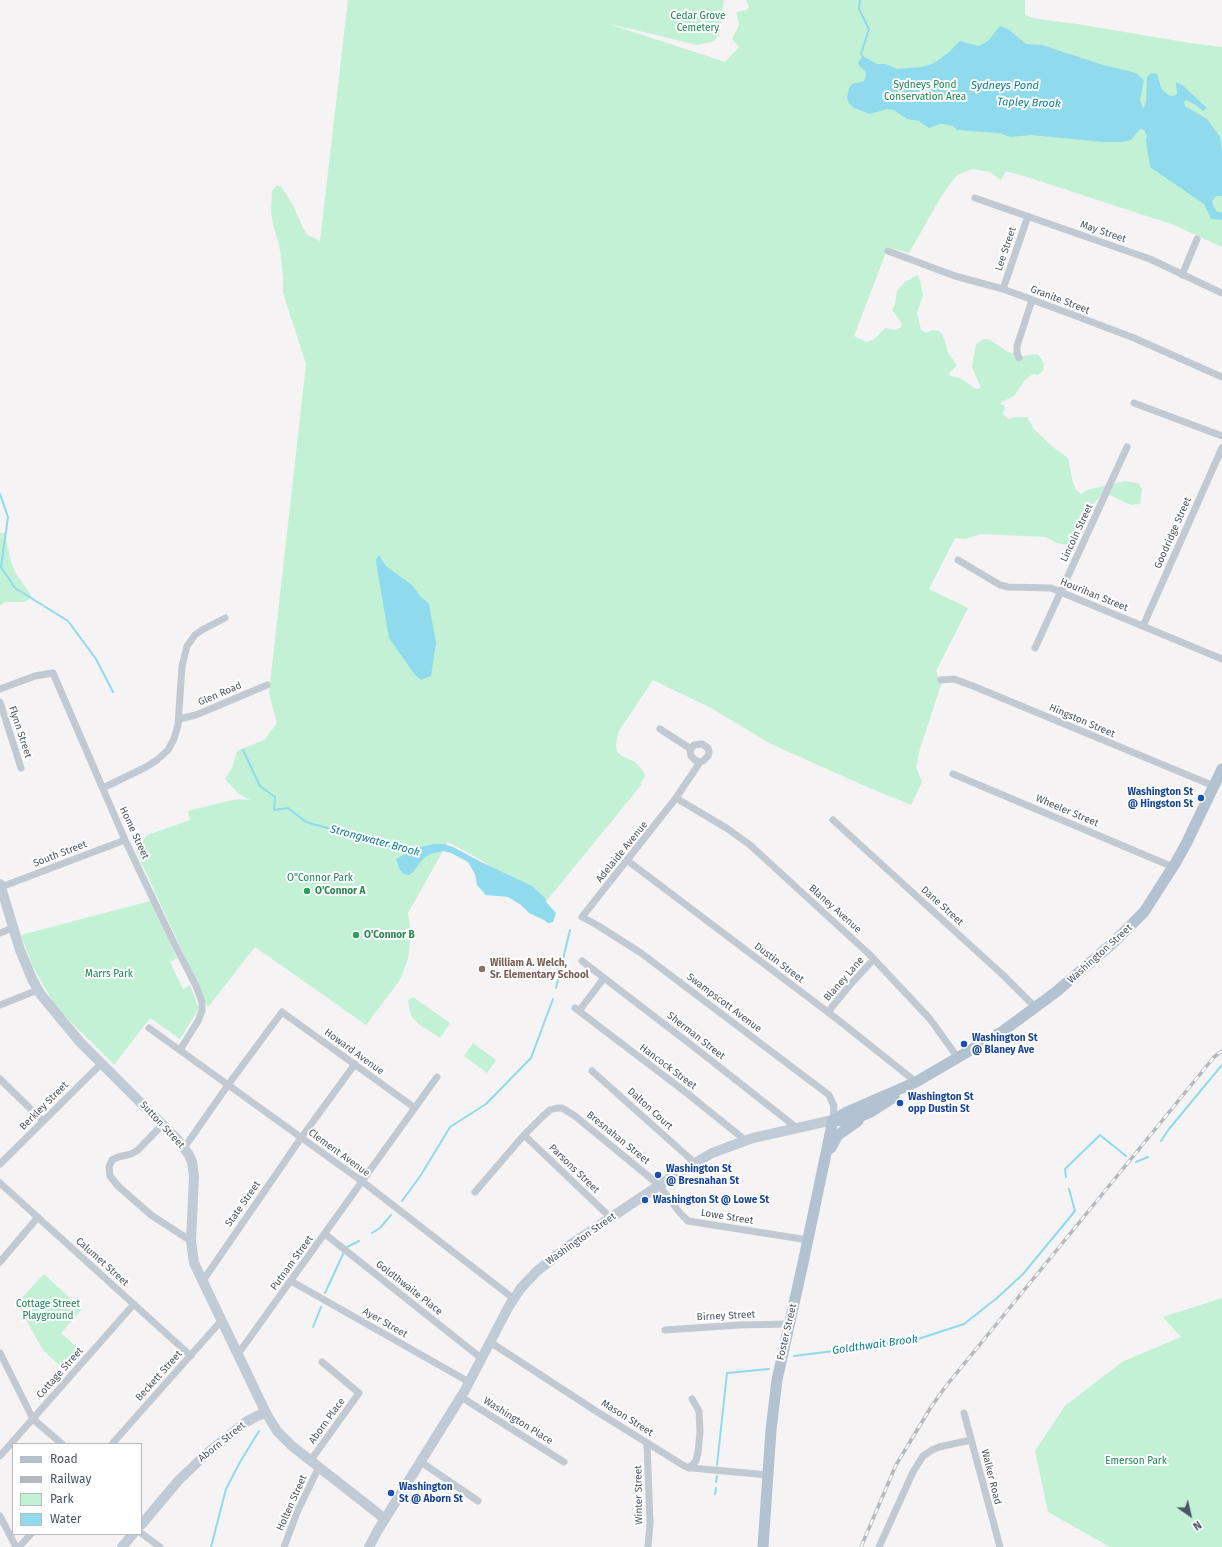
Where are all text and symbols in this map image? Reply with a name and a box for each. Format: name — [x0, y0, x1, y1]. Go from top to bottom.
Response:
park label: Cedar Grove Cemetery — [671, 10, 725, 34]
park label: Sydneys Pond Conservation Area — [884, 79, 966, 102]
water label: Sydneys Pond — [971, 79, 1039, 93]
water label: Tapley Brook — [997, 95, 1061, 111]
street label: May Street — [1078, 219, 1128, 245]
street label: Lee Street — [993, 226, 1019, 272]
street label: Granite Street — [1029, 283, 1091, 317]
street label: Goodridge Street — [1152, 495, 1194, 571]
street label: Lincoln Street — [1058, 502, 1096, 564]
street label: Hourihan Street — [1058, 576, 1130, 614]
street label: Glen Road — [196, 679, 244, 709]
street label: Hingston Street — [1047, 702, 1117, 740]
street label: Flynn Street — [6, 704, 34, 760]
place label: Washington St @ Hingston St — [1128, 786, 1193, 810]
street label: Wheeler Street — [1034, 792, 1100, 830]
marker: Washington St @ Hingston St — [1196, 793, 1206, 803]
street label: Home Street — [117, 805, 151, 861]
street label: Adelaide Avenue — [594, 819, 650, 885]
water label: Strongwater Brook — [329, 823, 421, 859]
street label: South Street — [32, 838, 88, 870]
park label: O"Connor Park — [287, 872, 353, 884]
street label: Blaney Avenue — [806, 882, 864, 936]
street label: Dane Street — [918, 884, 966, 928]
place label: O'Connor A — [315, 885, 365, 897]
marker: O'Connor A — [302, 886, 312, 896]
street label: Washington Street — [1065, 922, 1135, 986]
place label: O'Connor B — [364, 929, 415, 941]
marker: O'Connor B — [351, 930, 361, 940]
street label: Dustin Street — [752, 940, 806, 986]
street label: Blaney Lane — [821, 954, 867, 1004]
place label: William A. Welch, Sr. Elementary School — [490, 957, 589, 980]
marker: William A. Welch, Sr. Elementary School — [477, 964, 487, 974]
park label: Marrs Park — [85, 968, 133, 980]
street label: Swampscott Avenue — [684, 971, 764, 1035]
street label: Sherman Street — [665, 1010, 727, 1062]
street label: Howard Avenue — [322, 1026, 386, 1078]
place label: Washington St @ Blaney Ave — [972, 1032, 1037, 1056]
marker: Washington St @ Blaney Ave — [959, 1039, 969, 1049]
street label: Hancock Street — [637, 1042, 699, 1092]
street label: Berkley Street — [17, 1079, 71, 1133]
street label: Dalton Court — [625, 1085, 675, 1133]
place label: Washington St opp Dustin St — [908, 1091, 973, 1114]
marker: Washington St opp Dustin St — [895, 1098, 905, 1108]
street label: Sutton Street — [137, 1099, 187, 1151]
street label: Bresnahan Street — [584, 1109, 652, 1167]
street label: Clement Avenue — [306, 1127, 372, 1179]
street label: Parsons Street — [546, 1142, 602, 1196]
place label: Washington St @ Bresnahan St — [666, 1163, 739, 1186]
marker: Washington St @ Bresnahan St — [653, 1170, 663, 1180]
street label: State Street — [223, 1179, 263, 1229]
place label: Washington St @ Lowe St — [653, 1194, 769, 1206]
marker: Washington St @ Lowe St — [640, 1195, 650, 1205]
street label: Lowe Street — [700, 1207, 754, 1227]
street label: Washington Street — [544, 1210, 618, 1268]
street label: Putnam Street — [268, 1233, 316, 1293]
street label: Calumet Street — [73, 1235, 131, 1289]
street label: Goldthwaite Place — [373, 1258, 445, 1318]
park label: Cottage Street Playground — [16, 1298, 80, 1322]
street label: Foster Street — [775, 1303, 799, 1361]
street label: Ayer Street — [360, 1305, 410, 1341]
street label: Birney Street — [696, 1308, 756, 1324]
water label: Goldthwait Brook — [831, 1332, 919, 1358]
street label: Cottage Street — [34, 1345, 86, 1401]
street label: Beckett Street — [133, 1348, 185, 1404]
street label: Washington Place — [481, 1395, 555, 1447]
street label: Aborn Place — [306, 1396, 348, 1446]
street label: Mason Street — [599, 1397, 655, 1439]
street label: Aborn Street — [196, 1419, 248, 1465]
legend — [12, 1443, 142, 1535]
street label: Walker Road — [978, 1448, 1004, 1506]
text: Road — [50, 1452, 78, 1466]
park label: Emerson Park — [1105, 1455, 1167, 1467]
street label: Winter Street — [632, 1465, 646, 1525]
text: Railway — [50, 1472, 91, 1486]
street label: Holten Street — [274, 1473, 310, 1533]
place label: Washington St @ Aborn St — [399, 1481, 463, 1504]
marker: Washington St @ Aborn St — [386, 1488, 396, 1498]
text: Park — [50, 1492, 74, 1506]
north arrow — [1170, 1495, 1210, 1535]
text: Water — [50, 1512, 81, 1526]
text: N — [1190, 1518, 1204, 1533]

